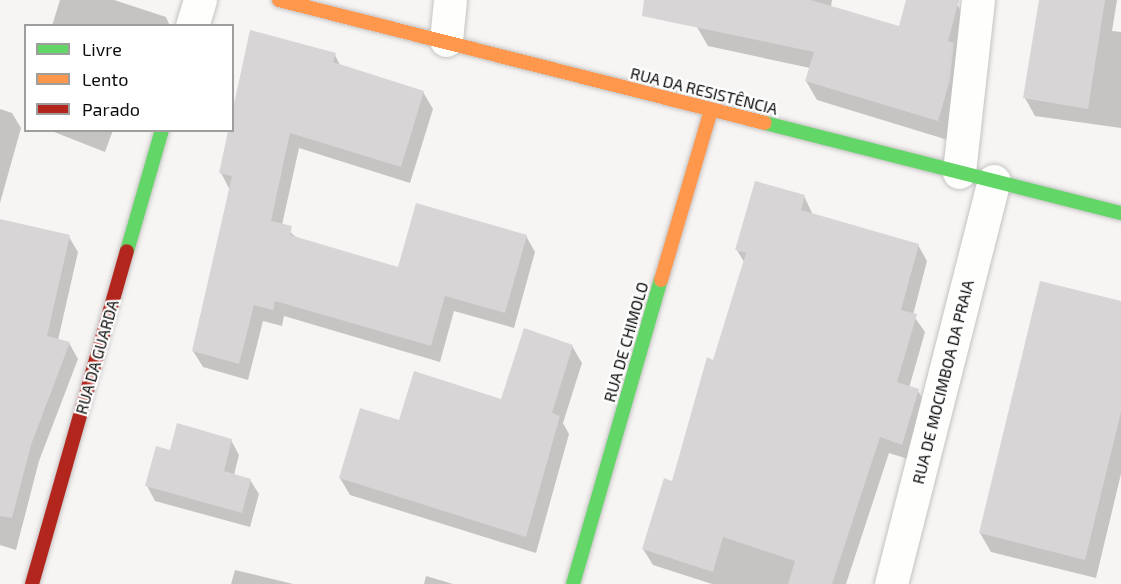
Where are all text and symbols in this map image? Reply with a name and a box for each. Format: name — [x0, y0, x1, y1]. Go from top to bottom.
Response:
legend — [24, 24, 234, 132]
text: Livre — [82, 38, 122, 60]
street label: RUA DA RESISTÊNCIA — [628, 63, 780, 119]
text: Lento — [82, 68, 128, 90]
text: Parado — [82, 98, 140, 120]
street label: RUA DE MOCIMBOA DA PRAIA — [908, 277, 978, 487]
street label: RUA DE CHIMOLO — [600, 280, 652, 404]
street label: RUA DA GUARDA — [71, 297, 123, 417]

